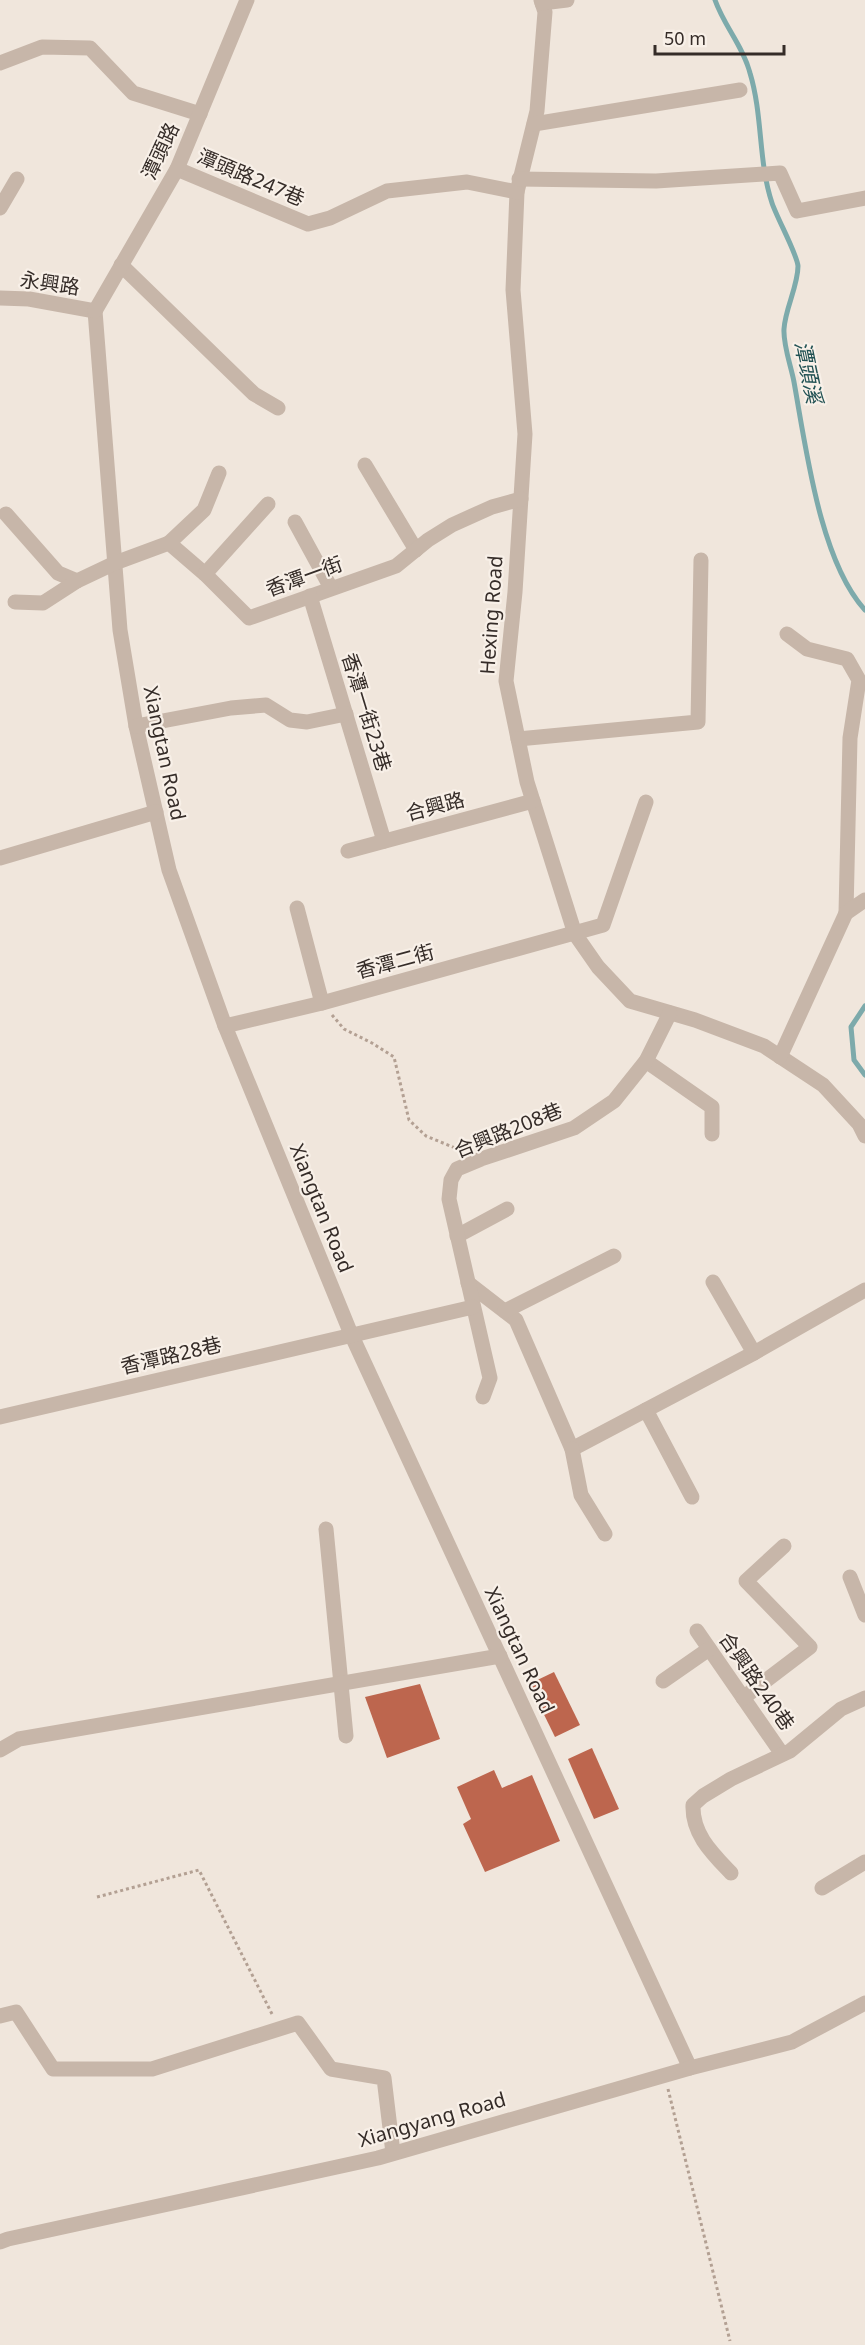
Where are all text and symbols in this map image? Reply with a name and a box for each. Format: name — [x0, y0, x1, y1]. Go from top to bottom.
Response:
scale bar — [655, 18, 784, 56]
text: 50 m — [664, 26, 706, 50]
street label: 潭頭路 — [135, 118, 185, 184]
street label: 潭頭路247巷 — [193, 142, 309, 212]
street label: 永興路 — [18, 265, 82, 301]
water label: 潭頭溪 — [789, 338, 830, 409]
street label: 香潭一街 — [262, 550, 346, 602]
street label: Hexing Road — [473, 555, 509, 675]
street label: 香潭一街23巷 — [336, 649, 398, 775]
street label: Xiangtan Road — [138, 683, 192, 823]
street label: 合興路 — [403, 785, 467, 827]
street label: 香潭二街 — [353, 938, 437, 984]
street label: 合興路208巷 — [450, 1096, 566, 1164]
street label: Xiangtan Road — [284, 1140, 360, 1276]
street label: 香潭路28巷 — [118, 1330, 224, 1380]
street label: Xiangtan Road — [479, 1582, 561, 1718]
street label: 合興路240巷 — [713, 1626, 801, 1736]
street label: Xiangyang Road — [355, 2085, 509, 2153]

